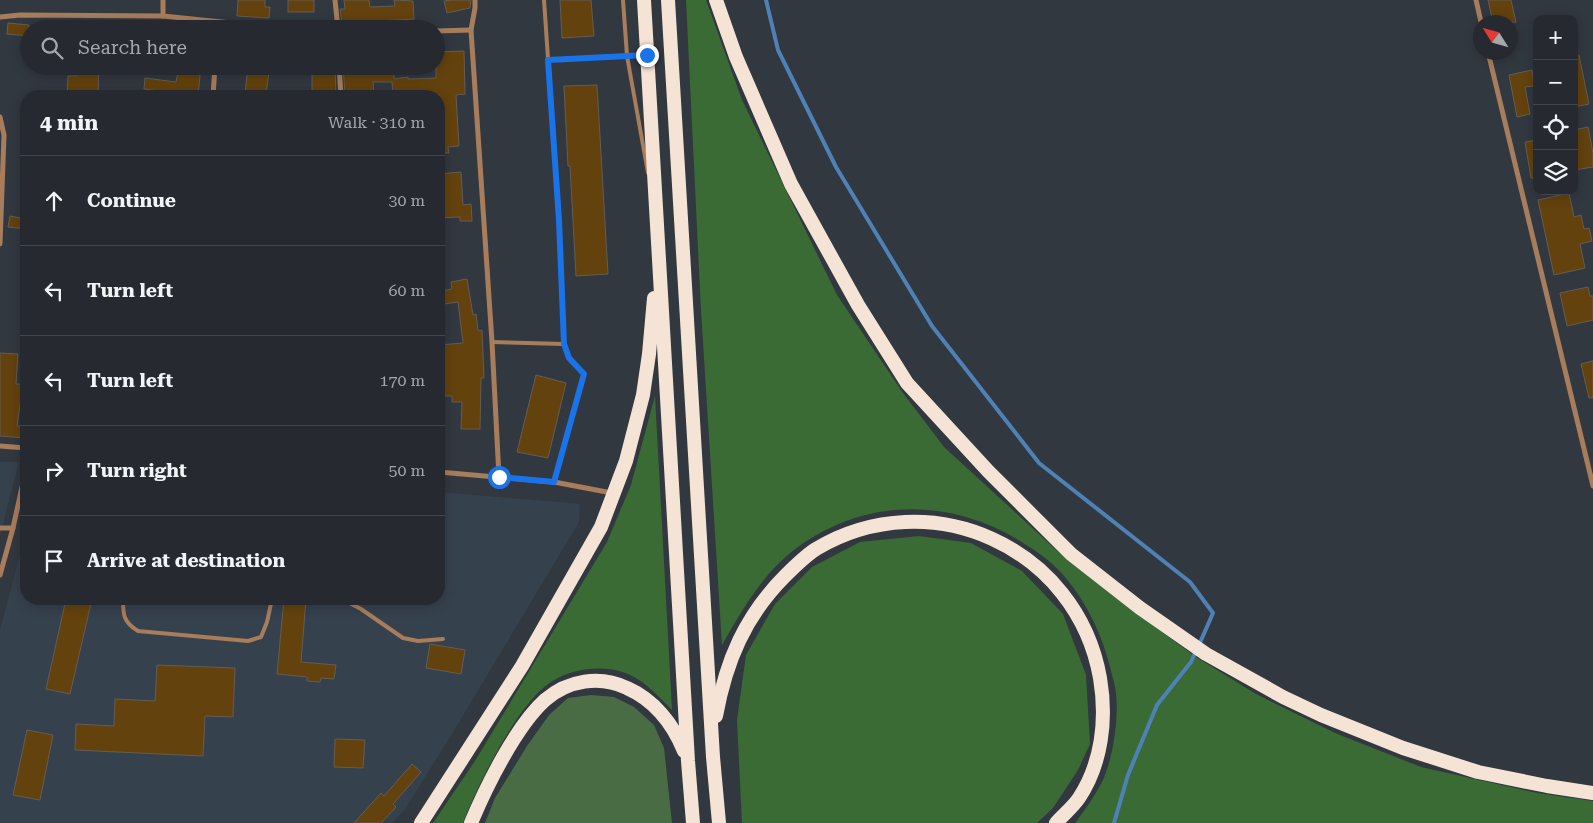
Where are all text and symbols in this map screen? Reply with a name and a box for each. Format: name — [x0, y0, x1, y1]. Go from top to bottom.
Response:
north arrow — [1473, 15, 1518, 60]
map controls — [1533, 15, 1578, 195]
button: + — [1533, 15, 1578, 60]
search box — [20, 20, 445, 75]
icon: search — [38, 34, 66, 62]
text: Search here — [78, 36, 187, 59]
route end — [636, 44, 659, 67]
button: − — [1533, 60, 1578, 105]
button: locate — [1533, 105, 1578, 150]
text: 4 min — [40, 111, 98, 135]
text: Walk · 310 m — [328, 113, 425, 132]
button: layers — [1533, 150, 1578, 195]
icon: ahead — [40, 187, 68, 215]
text: Continue — [87, 189, 176, 212]
text: 30 m — [388, 191, 425, 210]
icon: left — [40, 277, 68, 305]
text: Turn left — [87, 279, 173, 302]
text: 60 m — [388, 281, 425, 300]
icon: left — [40, 367, 68, 395]
text: Turn left — [87, 369, 173, 392]
text: 170 m — [379, 371, 425, 390]
icon: right — [40, 457, 68, 485]
text: Turn right — [87, 459, 187, 482]
text: 50 m — [388, 461, 425, 480]
route start — [488, 466, 511, 489]
icon: arrive — [40, 547, 68, 575]
text: Arrive at destination — [87, 549, 285, 572]

